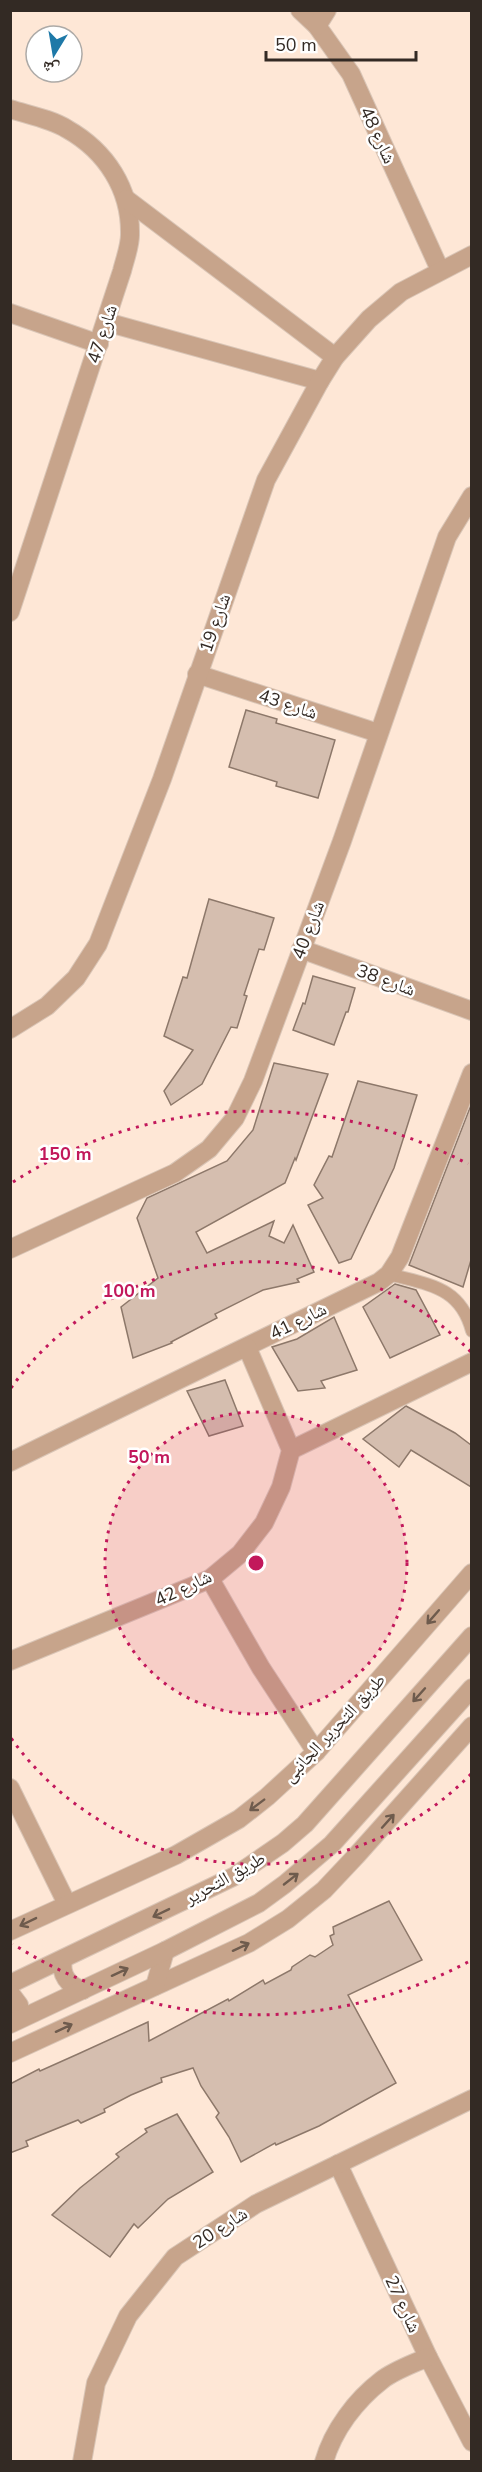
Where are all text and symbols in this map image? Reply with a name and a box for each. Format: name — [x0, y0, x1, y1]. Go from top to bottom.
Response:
north arrow — [24, 24, 84, 84]
scale bar — [266, 24, 416, 62]
text: 50 m — [275, 33, 317, 57]
text: ش — [41, 55, 62, 80]
street label: شارع 48 — [354, 103, 402, 167]
street label: شارع 47 — [81, 302, 123, 366]
street label: شارع 19 — [194, 591, 236, 655]
street label: شارع 43 — [256, 683, 320, 725]
street label: شارع 40 — [286, 897, 330, 963]
street label: شارع 38 — [353, 958, 419, 1002]
text: 150 m — [38, 1142, 92, 1166]
text: 100 m — [102, 1279, 156, 1303]
street label: شارع 41 — [266, 1297, 330, 1345]
text: 50 m — [128, 1445, 170, 1469]
centre of rings — [246, 1553, 266, 1573]
street label: شارع 42 — [151, 1564, 215, 1612]
one-way arrow — [426, 1609, 440, 1624]
street label: طريق التحرير الجانبى — [277, 1668, 391, 1788]
one-way arrow — [412, 1687, 426, 1702]
one-way arrow — [250, 1799, 266, 1811]
one-way arrow — [381, 1814, 395, 1829]
street label: طريق التحرير — [179, 1846, 270, 1911]
one-way arrow — [283, 1872, 299, 1885]
one-way arrow — [152, 1907, 170, 1919]
one-way arrow — [20, 1917, 38, 1929]
one-way arrow — [231, 1940, 249, 1952]
one-way arrow — [111, 1965, 129, 1977]
one-way arrow — [54, 2022, 72, 2034]
street label: شارع 20 — [188, 2201, 252, 2255]
street label: شارع 27 — [379, 2272, 427, 2336]

